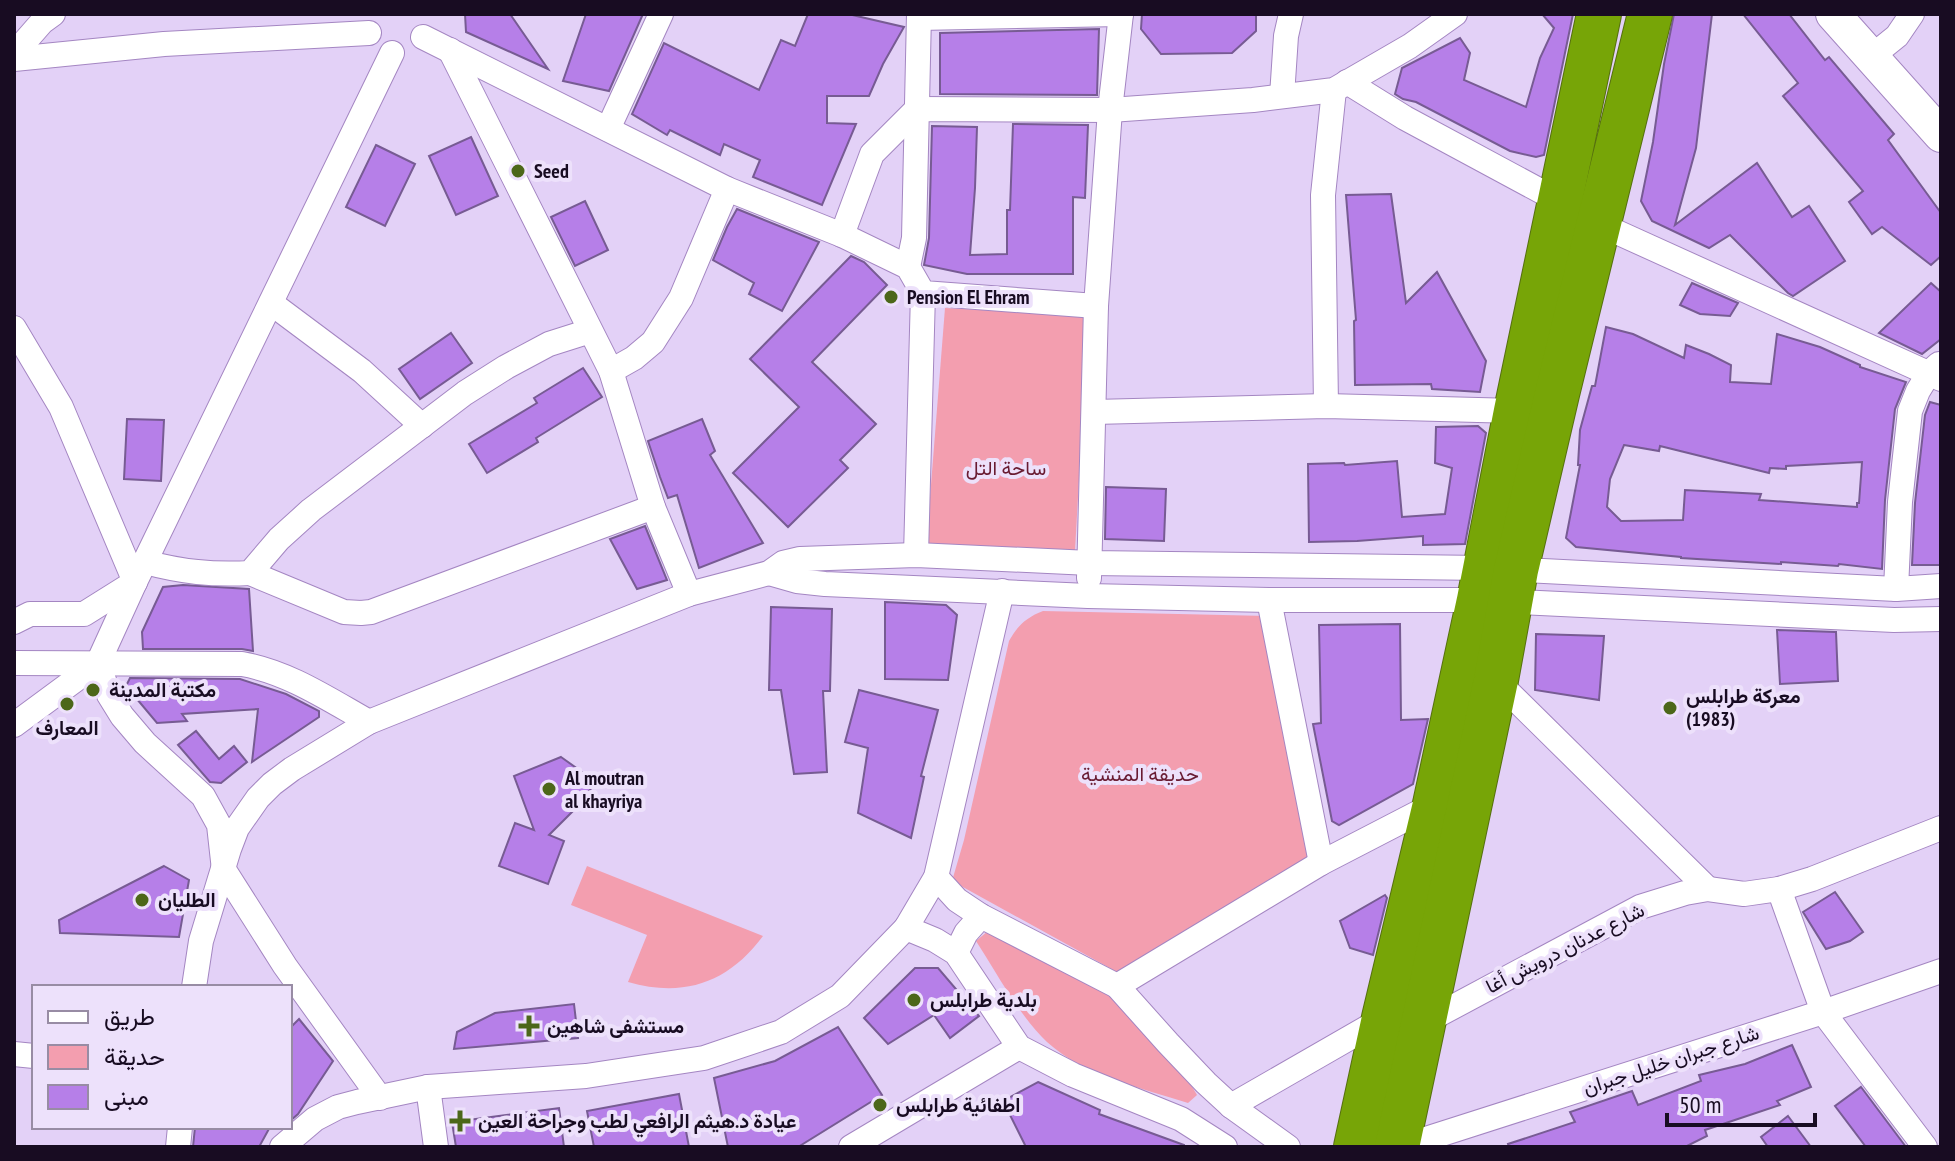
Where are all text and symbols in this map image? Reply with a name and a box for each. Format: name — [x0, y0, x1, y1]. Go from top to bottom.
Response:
place label: Seed — [534, 158, 569, 184]
marker: Seed — [509, 162, 527, 180]
place label: Pension El Ehram — [907, 284, 1029, 310]
marker: Pension El Ehram — [882, 288, 900, 306]
park label: ساحة التل — [966, 455, 1046, 481]
place label: مكتبة المدينة — [109, 677, 216, 703]
marker: مكتبة المدينة — [84, 681, 102, 699]
place label: معركة طرابلس (1983) — [1686, 683, 1801, 732]
marker: المعارف — [58, 695, 76, 713]
marker: معركة طرابلس (1983) — [1661, 699, 1679, 717]
place label: المعارف — [35, 715, 99, 741]
park label: حديقة المنشية — [1081, 761, 1199, 787]
place label: Al moutran al khayriya — [564, 765, 644, 814]
marker: Al moutran al khayriya — [540, 780, 558, 798]
place label: الطليان — [158, 887, 216, 913]
marker: الطليان — [133, 891, 151, 909]
street label: شارع عدنان درويش أغا — [1481, 897, 1649, 1000]
legend — [32, 985, 292, 1129]
place label: بلدية طرابلس — [930, 987, 1037, 1013]
marker: بلدية طرابلس — [905, 991, 923, 1009]
text: طريق — [104, 1001, 155, 1032]
place label: مستشفى شاهين — [547, 1013, 684, 1039]
marker: مستشفى شاهين — [518, 1015, 540, 1037]
street label: شارع جبران خليل جبران — [1580, 1019, 1763, 1102]
text: حديقة — [104, 1041, 165, 1072]
scale bar — [1667, 1077, 1815, 1127]
text: مبنى — [104, 1081, 149, 1112]
text: 50 m — [1679, 1089, 1721, 1120]
place label: اطفائية طرابلس — [896, 1092, 1021, 1118]
marker: اطفائية طرابلس — [871, 1096, 889, 1114]
place label: عيادة د.هيثم الرافعي لطب وجراحة العين — [478, 1108, 796, 1138]
marker: عيادة د.هيثم الرافعي لطب وجراحة العين — [449, 1110, 471, 1132]

